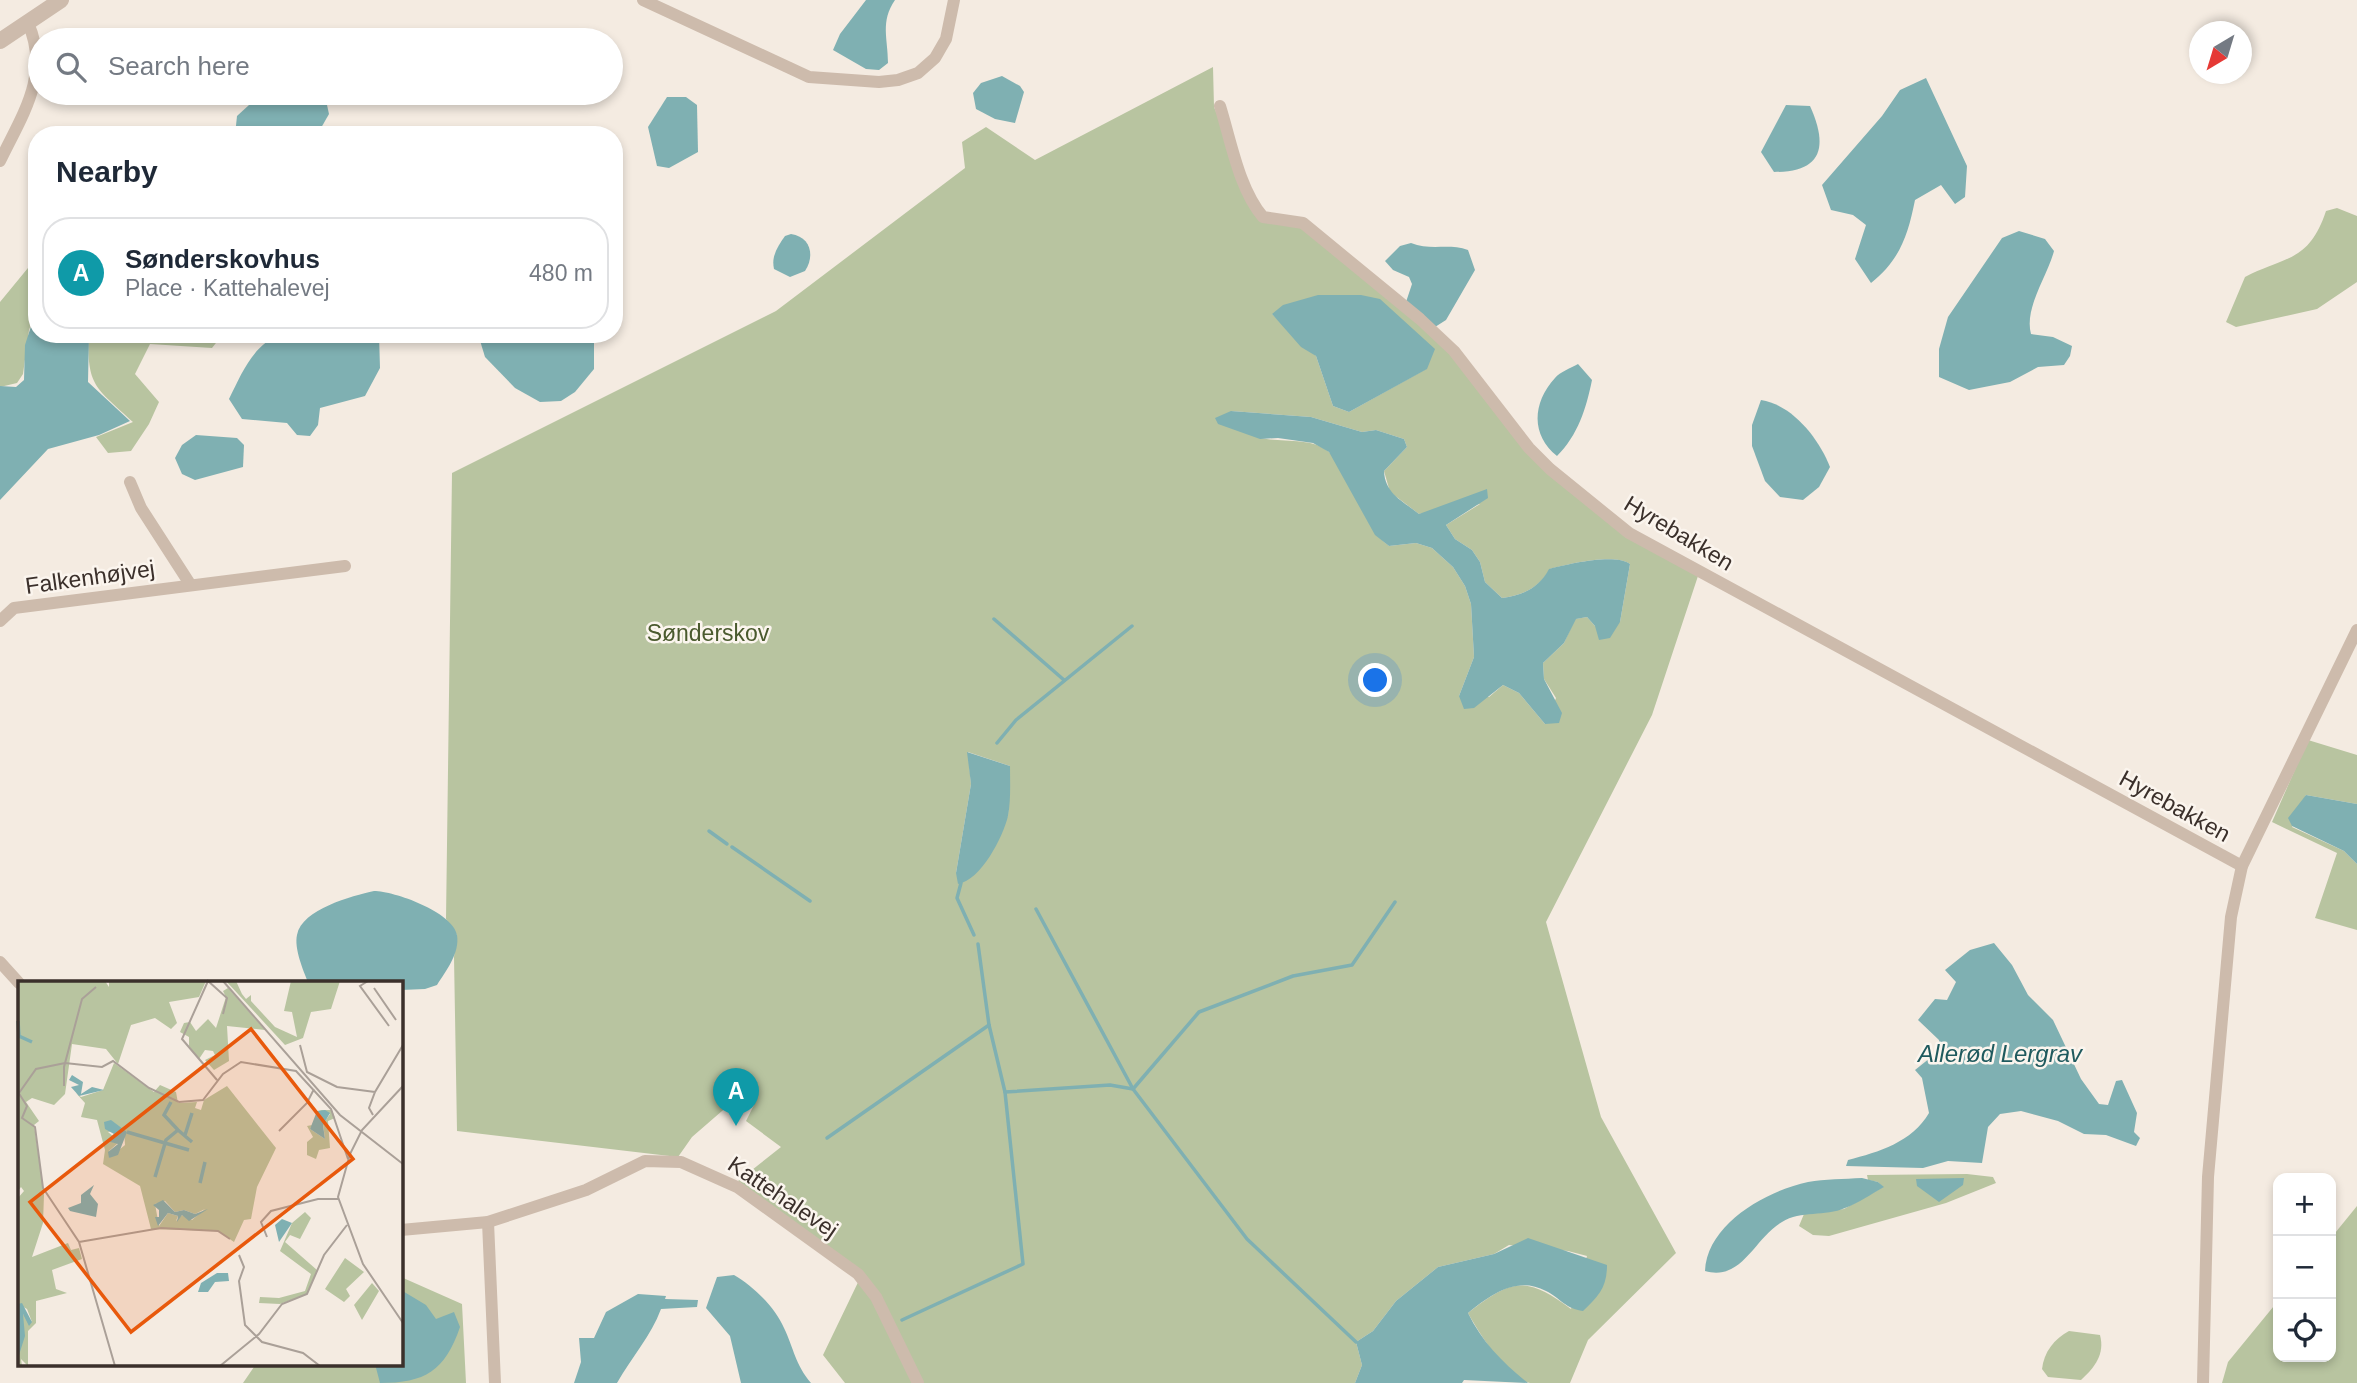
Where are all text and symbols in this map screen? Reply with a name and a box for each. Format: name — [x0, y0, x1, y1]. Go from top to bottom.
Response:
north arrow — [2189, 21, 2252, 84]
search box — [28, 28, 623, 105]
icon: search — [52, 48, 90, 86]
text: Search here — [108, 51, 250, 81]
text: Nearby — [56, 155, 158, 188]
text: Sønderskovhus — [125, 244, 320, 274]
text: A — [73, 260, 89, 286]
text: 480 m — [529, 260, 593, 286]
text: Place · Kattehalevej — [125, 275, 330, 301]
street label: Hyrebakken — [1620, 490, 1738, 576]
street label: Falkenhøjvej — [24, 555, 156, 599]
park label: Sønderskov — [647, 620, 770, 646]
your location — [1358, 663, 1392, 697]
street label: Hyrebakken — [2115, 765, 2235, 847]
inset map — [18, 981, 402, 1366]
water label: Allerød Lergrav — [1916, 1040, 2084, 1067]
pin: A — [713, 1068, 759, 1126]
street label: Kattehalevej — [723, 1151, 843, 1243]
map controls — [2273, 1173, 2336, 1362]
button: + — [2273, 1173, 2336, 1236]
button: − — [2273, 1236, 2336, 1299]
button: locate — [2273, 1299, 2336, 1362]

